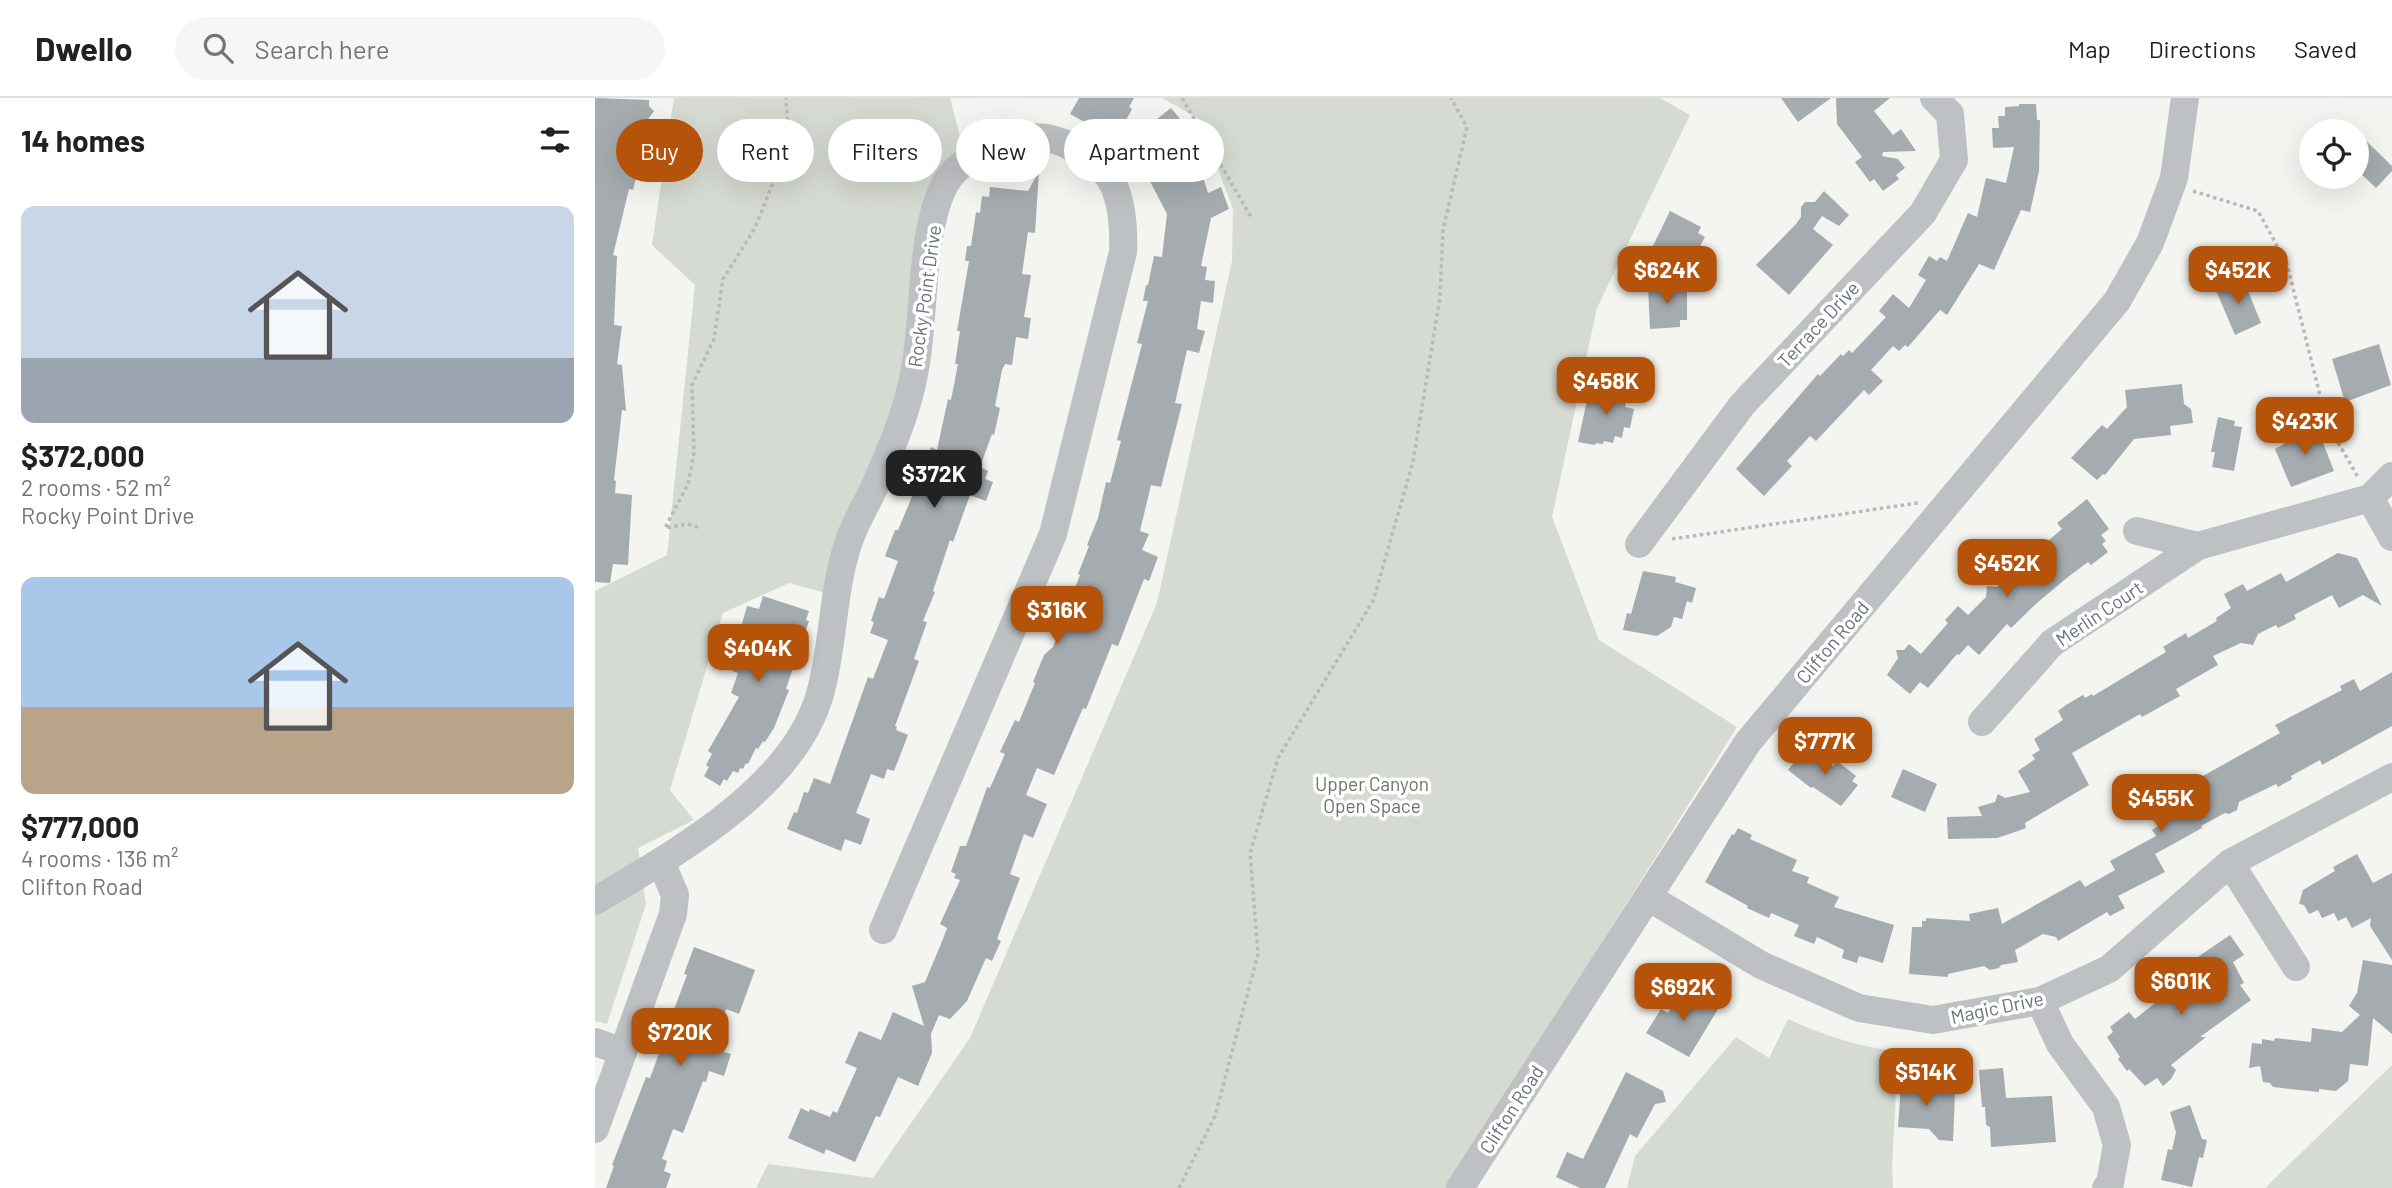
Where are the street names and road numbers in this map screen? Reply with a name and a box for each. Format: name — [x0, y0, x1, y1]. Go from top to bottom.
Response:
street label: Rocky Point Drive — [903, 223, 945, 369]
street label: Terrace Drive — [1772, 276, 1864, 372]
street label: Merlin Court — [2051, 575, 2147, 651]
street label: Clifton Road — [1791, 596, 1873, 688]
street label: Magic Drive — [1948, 986, 2046, 1028]
street label: Clifton Road — [1474, 1061, 1548, 1157]

